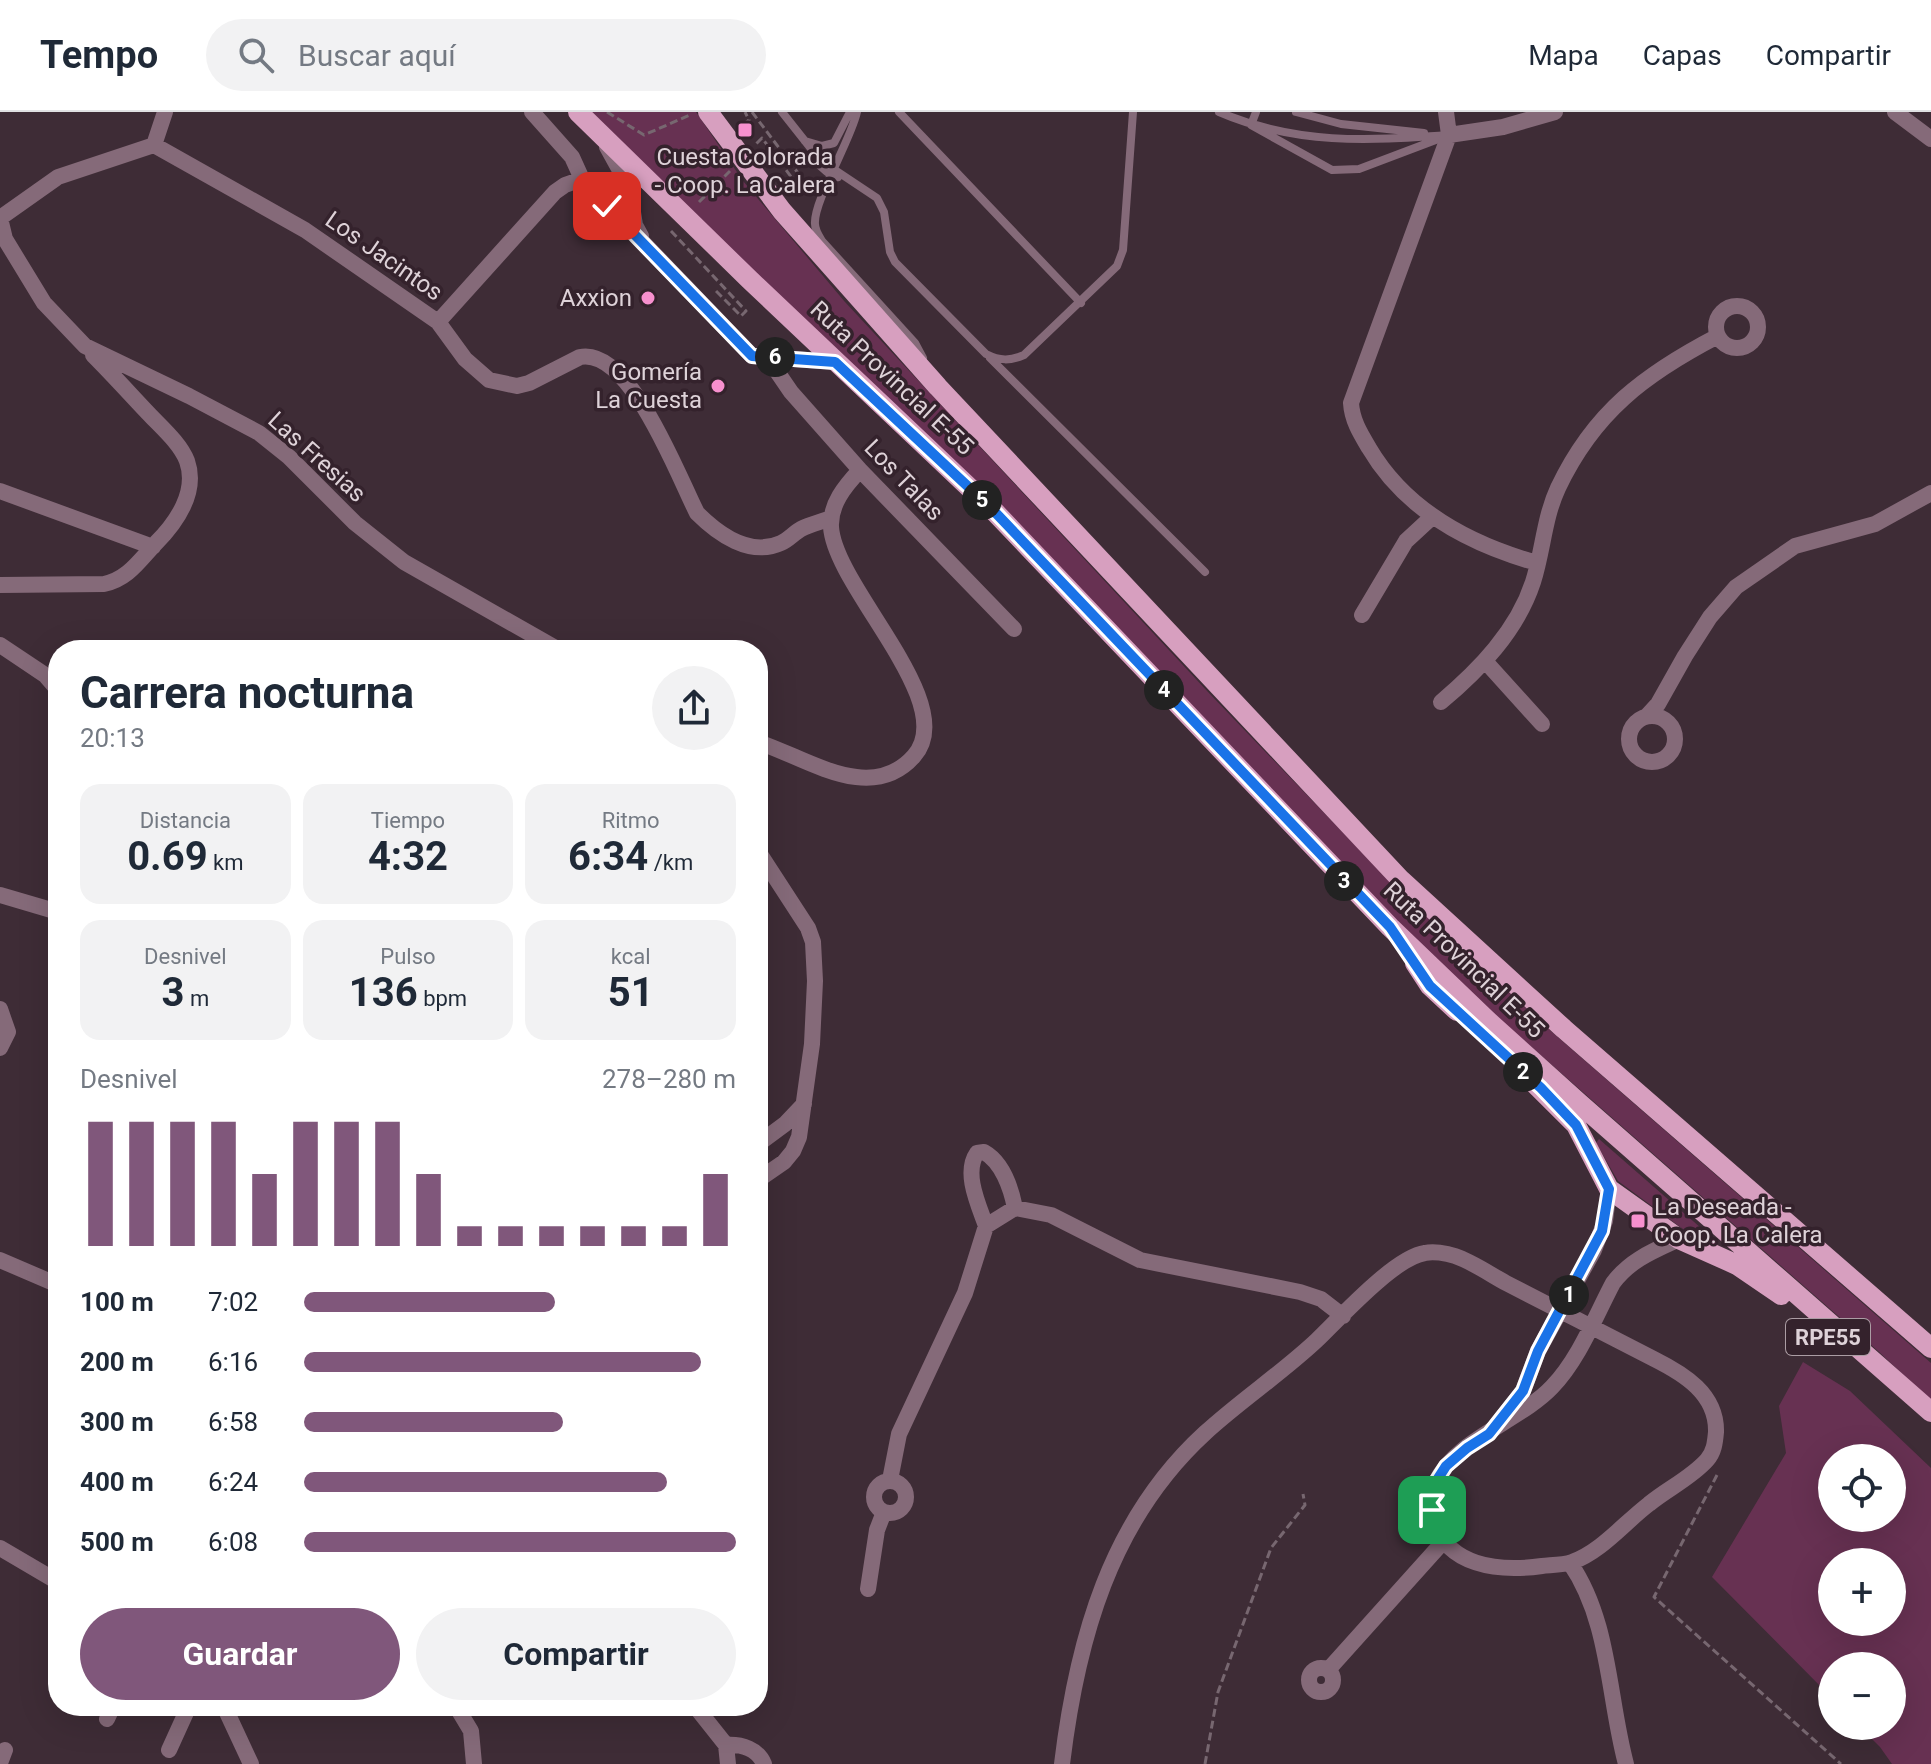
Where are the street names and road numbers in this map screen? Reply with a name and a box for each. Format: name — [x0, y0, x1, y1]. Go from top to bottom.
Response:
street label: Los Jacintos — [320, 205, 448, 307]
street label: Ruta Provincial E-55 — [805, 295, 979, 461]
street label: Las Fresias — [262, 406, 372, 508]
street label: Los Talas — [859, 434, 949, 526]
street label: Ruta Provincial E-55 — [1378, 876, 1550, 1044]
road number: RPE55 — [1786, 1319, 1870, 1355]

